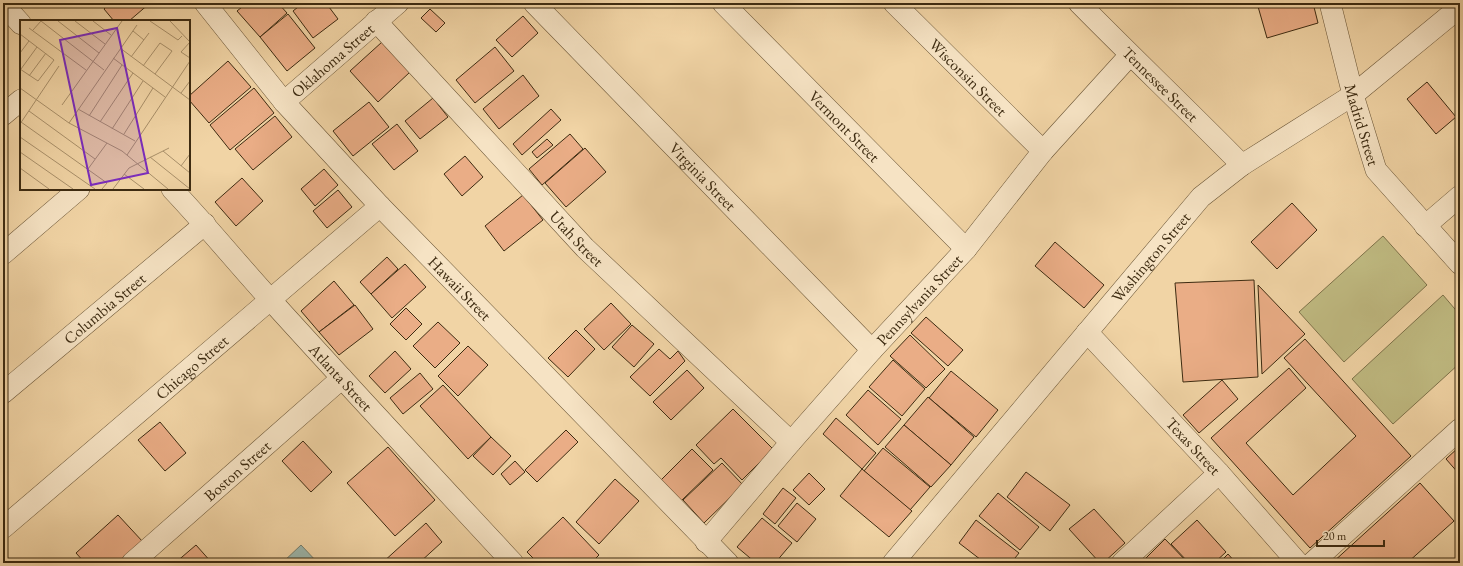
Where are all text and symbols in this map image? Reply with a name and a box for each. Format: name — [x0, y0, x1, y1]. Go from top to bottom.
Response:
street label: Oklahoma Street — [287, 19, 379, 102]
inset map — [20, 20, 190, 190]
street label: Wisconsin Street — [925, 34, 1012, 121]
street label: Tennessee Street — [1117, 42, 1203, 127]
street label: Madrid Street — [1340, 82, 1384, 168]
street label: Vermont Street — [804, 86, 884, 167]
street label: Virginia Street — [664, 138, 741, 215]
street label: Utah Street — [545, 206, 608, 271]
street label: Washington Street — [1107, 208, 1195, 307]
street label: Pennsylvania Street — [872, 250, 967, 350]
street label: Hawaii Street — [423, 252, 496, 325]
street label: Columbia Street — [59, 268, 150, 349]
street label: Chicago Street — [151, 330, 233, 404]
street label: Atlanta Street — [304, 339, 377, 416]
street label: Texas Street — [1161, 413, 1225, 480]
street label: Boston Street — [200, 436, 275, 506]
scale bar — [1317, 522, 1384, 548]
text: 20 m — [1323, 528, 1347, 544]

